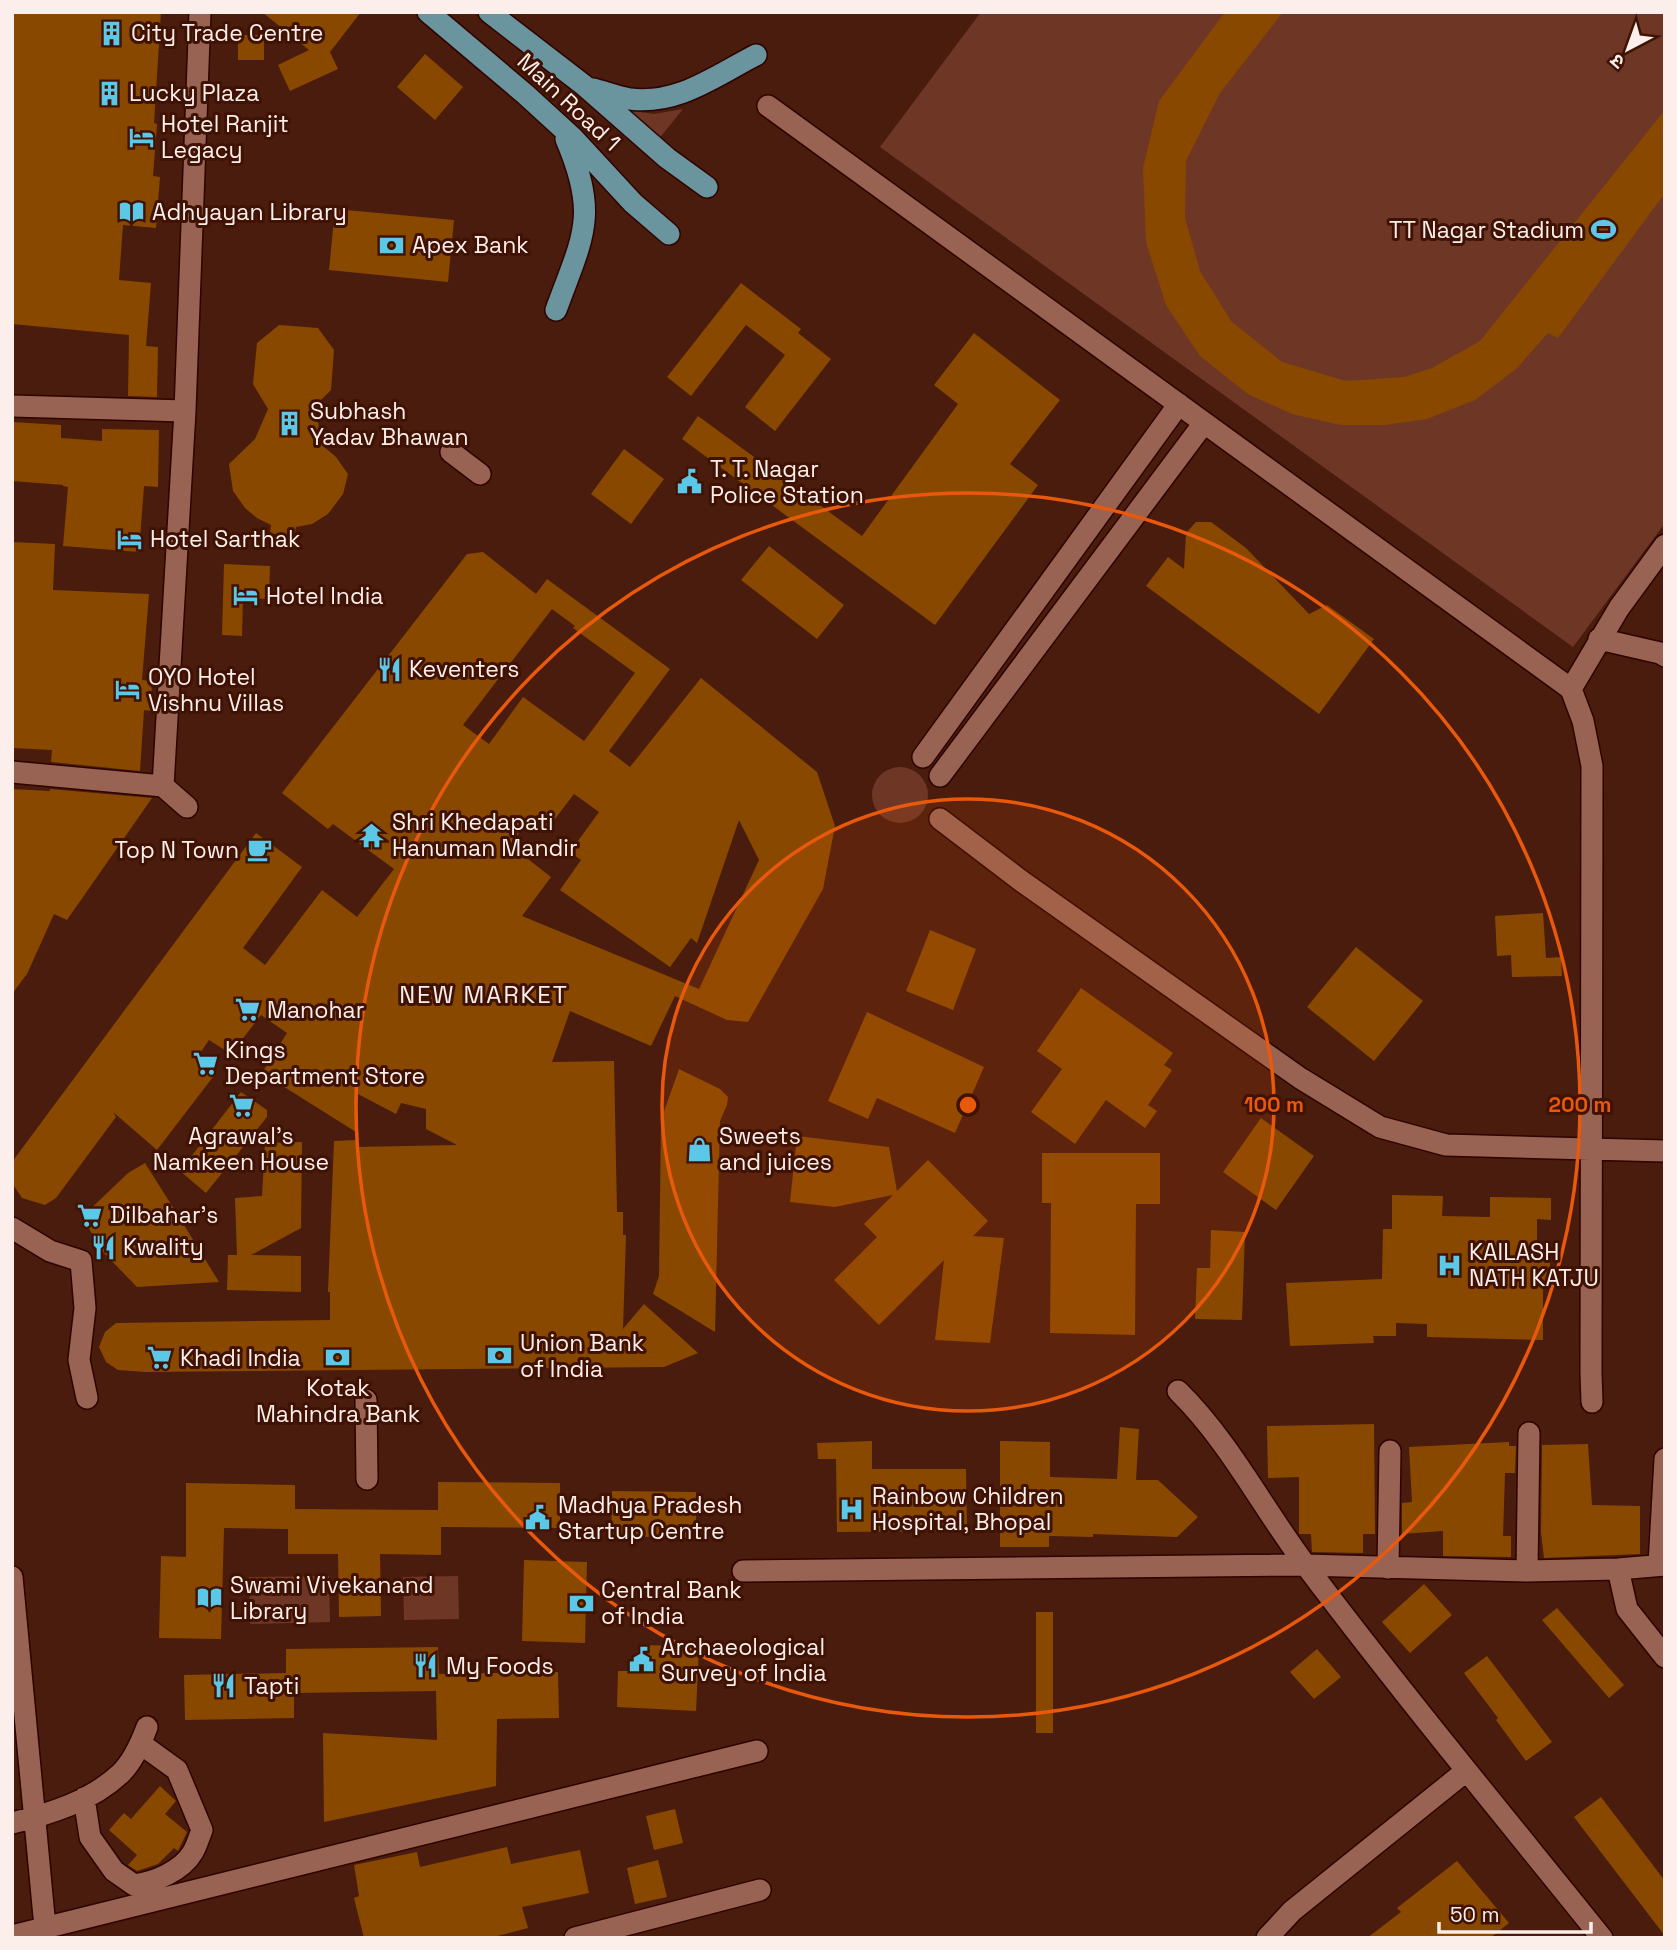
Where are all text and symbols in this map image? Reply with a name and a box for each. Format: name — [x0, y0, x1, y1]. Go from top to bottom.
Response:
north arrow — [1593, 14, 1663, 84]
place label: City Trade Centre — [131, 18, 323, 48]
building icon: City Trade Centre — [97, 19, 125, 47]
street label: Main Road 1 — [511, 46, 627, 158]
text: उ — [1604, 48, 1630, 75]
place label: Lucky Plaza — [129, 78, 259, 108]
building icon: Lucky Plaza — [95, 79, 123, 107]
place label: Hotel Ranjit Legacy — [161, 109, 289, 165]
hotel icon: Hotel Ranjit Legacy — [127, 123, 155, 151]
place label: Adhyayan Library — [152, 197, 347, 227]
library icon: Adhyayan Library — [118, 198, 146, 226]
place label: TT Nagar Stadium — [1389, 215, 1584, 245]
sports icon: TT Nagar Stadium — [1590, 216, 1618, 244]
place label: Apex Bank — [412, 230, 529, 260]
bank icon: Apex Bank — [378, 231, 406, 259]
place label: Subhash Yadav Bhawan — [310, 396, 469, 452]
building icon: Subhash Yadav Bhawan — [276, 410, 304, 438]
place label: T. T. Nagar Police Station — [710, 454, 864, 510]
public building icon: T. T. Nagar Police Station — [676, 468, 704, 496]
place label: Hotel Sarthak — [150, 524, 300, 554]
hotel icon: Hotel Sarthak — [116, 525, 144, 553]
place label: Hotel India — [266, 581, 384, 611]
hotel icon: Hotel India — [232, 582, 260, 610]
place label: Keventers — [409, 654, 519, 684]
restaurant icon: Keventers — [375, 655, 403, 683]
place label: OYO Hotel Vishnu Villas — [148, 662, 284, 718]
hotel icon: OYO Hotel Vishnu Villas — [114, 676, 142, 704]
place label: Shri Khedapati Hanuman Mandir — [392, 807, 578, 863]
temple icon: Shri Khedapati Hanuman Mandir — [358, 821, 386, 849]
place label: Top N Town — [115, 835, 239, 865]
cafe icon: Top N Town — [245, 836, 273, 864]
district label: NEW MARKET — [399, 979, 569, 1010]
place label: Manohar — [267, 995, 364, 1025]
supermarket icon: Manohar — [233, 996, 261, 1024]
place label: Kings Department Store — [225, 1035, 425, 1091]
supermarket icon: Kings Department Store — [191, 1049, 219, 1077]
text: 100 m — [1244, 1091, 1304, 1118]
text: 200 m — [1549, 1091, 1611, 1118]
supermarket icon: Agrawal's Namkeen House — [227, 1092, 255, 1120]
centre of rings — [956, 1093, 980, 1117]
place label: Agrawal's Namkeen House — [153, 1121, 329, 1177]
place label: Sweets and juices — [719, 1121, 832, 1177]
shop icon: Sweets and juices — [685, 1135, 713, 1163]
place label: Dilbahar's — [110, 1200, 218, 1230]
supermarket icon: Dilbahar's — [76, 1201, 104, 1229]
place label: Kwality — [123, 1232, 204, 1262]
restaurant icon: Kwality — [89, 1233, 117, 1261]
place label: KAILASH NATH KATJU — [1469, 1237, 1599, 1293]
hospital icon: KAILASH NATH KATJU — [1435, 1251, 1463, 1279]
place label: Union Bank of India — [520, 1328, 644, 1384]
bank icon: Union Bank of India — [486, 1342, 514, 1370]
place label: Khadi India — [180, 1343, 301, 1373]
supermarket icon: Khadi India — [146, 1344, 174, 1372]
bank icon: Kotak Mahindra Bank — [324, 1344, 352, 1372]
place label: Kotak Mahindra Bank — [256, 1373, 420, 1429]
place label: Rainbow Children Hospital, Bhopal — [872, 1481, 1064, 1537]
place label: Madhya Pradesh Startup Centre — [558, 1490, 742, 1546]
hospital icon: Rainbow Children Hospital, Bhopal — [838, 1495, 866, 1523]
public building icon: Madhya Pradesh Startup Centre — [524, 1504, 552, 1532]
place label: Swami Vivekanand Library — [230, 1570, 434, 1626]
place label: Central Bank of India — [601, 1575, 742, 1631]
library icon: Swami Vivekanand Library — [196, 1584, 224, 1612]
bank icon: Central Bank of India — [567, 1589, 595, 1617]
place label: Archaeological Survey of India — [661, 1632, 827, 1688]
public building icon: Archaeological Survey of India — [627, 1646, 655, 1674]
place label: My Foods — [446, 1651, 554, 1681]
restaurant icon: My Foods — [412, 1652, 440, 1680]
place label: Tapti — [244, 1671, 299, 1701]
restaurant icon: Tapti — [210, 1672, 238, 1700]
scale bar — [1439, 1890, 1591, 1934]
text: 50 m — [1450, 1901, 1500, 1928]

